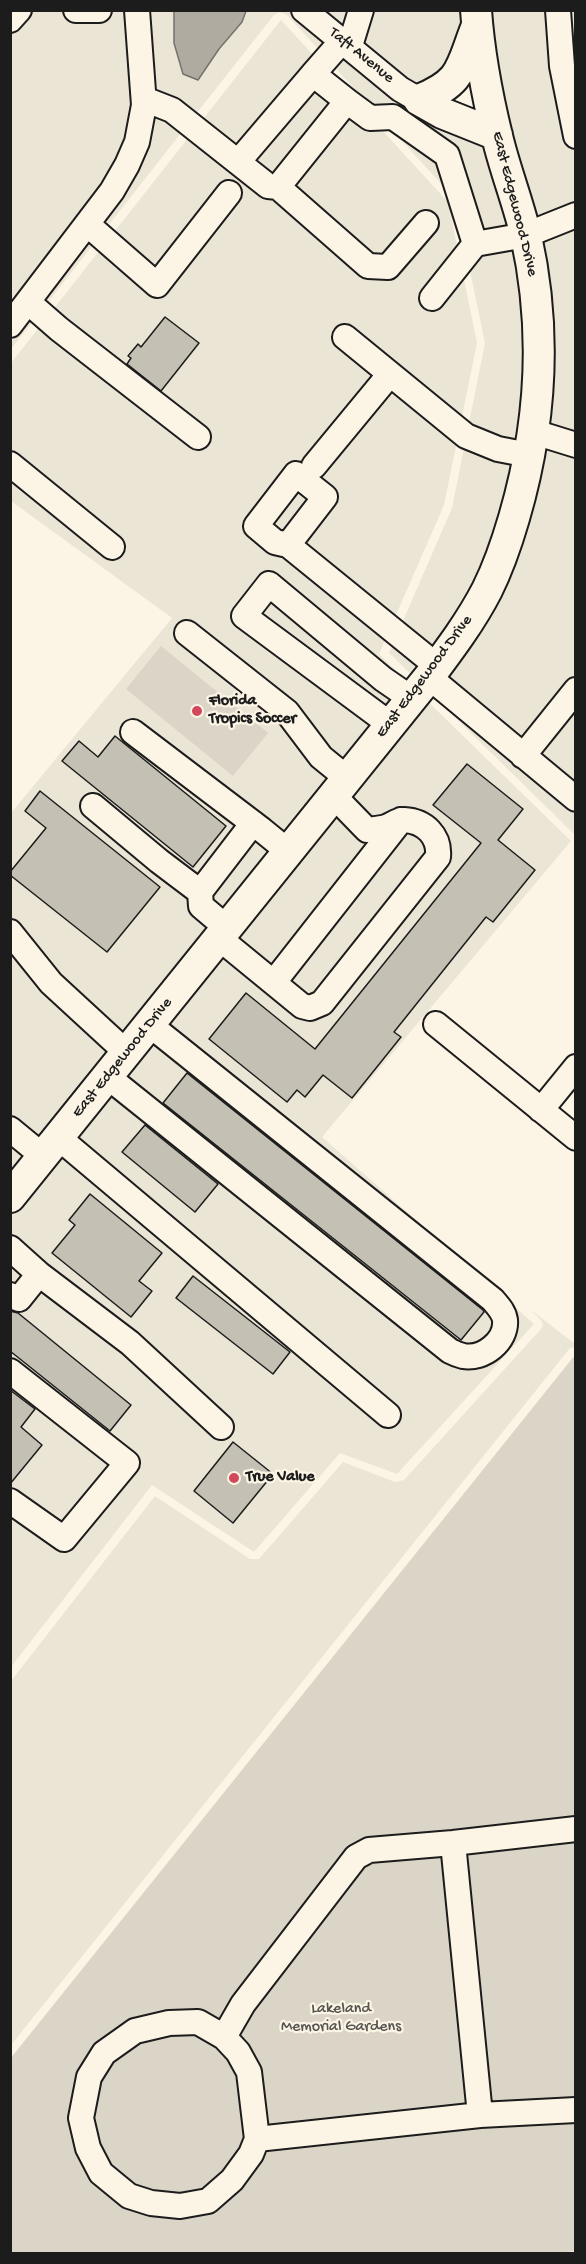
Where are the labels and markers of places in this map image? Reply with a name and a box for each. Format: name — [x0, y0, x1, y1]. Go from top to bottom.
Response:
place label: Florida Tropics Soccer — [209, 692, 296, 730]
marker: Florida Tropics Soccer — [190, 704, 204, 718]
place label: True Value — [246, 1468, 314, 1488]
marker: True Value — [227, 1471, 241, 1485]

